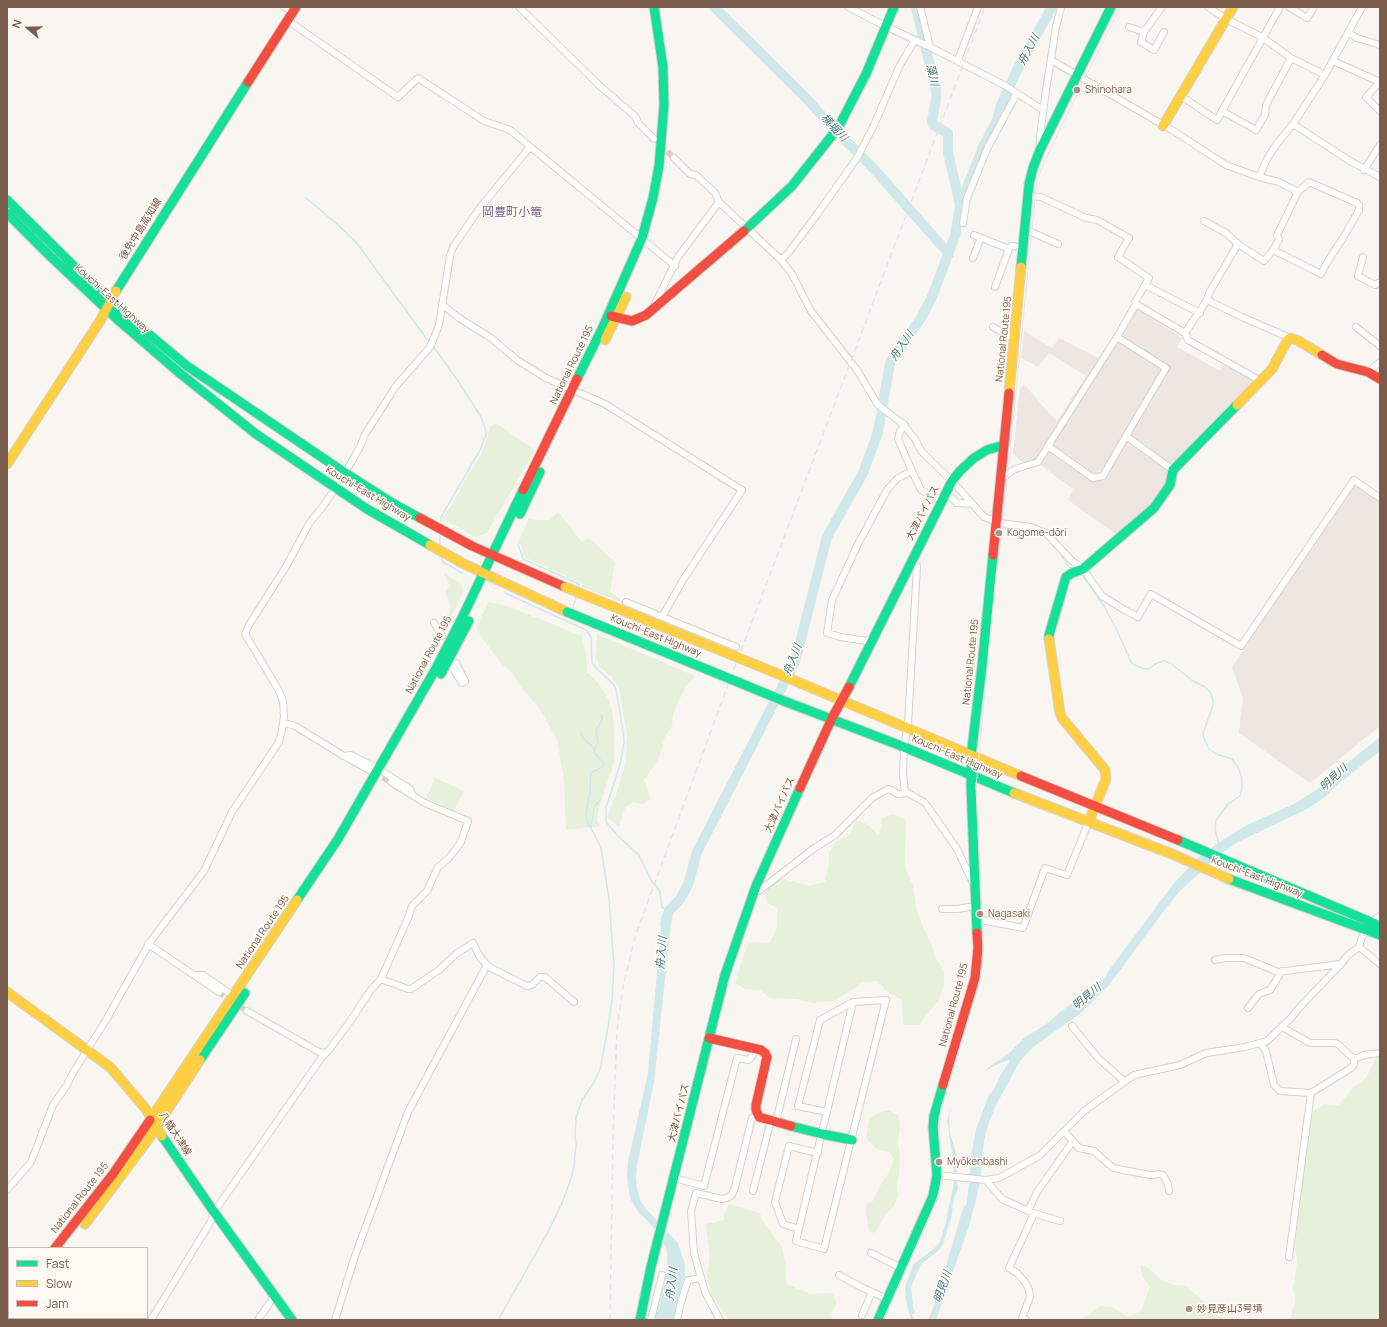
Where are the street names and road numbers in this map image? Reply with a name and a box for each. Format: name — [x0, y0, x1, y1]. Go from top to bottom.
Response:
street label: 後免中島高知線 — [117, 196, 165, 262]
street label: Kouchi-East Highway — [72, 262, 152, 336]
street label: National Route 195 — [994, 296, 1014, 382]
street label: National Route 195 — [548, 324, 596, 406]
street label: Kouchi-East Highway — [323, 464, 413, 524]
street label: 大津バイパス — [904, 484, 942, 542]
street label: Kouchi-East Highway — [609, 612, 703, 660]
street label: National Route 195 — [403, 614, 455, 696]
street label: National Route 195 — [961, 619, 981, 705]
street label: Kouchi-East Highway — [910, 733, 1004, 781]
street label: 大津バイパス — [762, 775, 798, 835]
street label: Kouchi-East Highway — [1210, 854, 1304, 900]
street label: National Route 195 — [234, 893, 292, 971]
street label: National Route 195 — [937, 962, 971, 1048]
street label: 大津バイパス — [666, 1082, 692, 1144]
street label: 八幡大津線 — [156, 1110, 194, 1158]
street label: National Route 195 — [49, 1160, 111, 1236]

